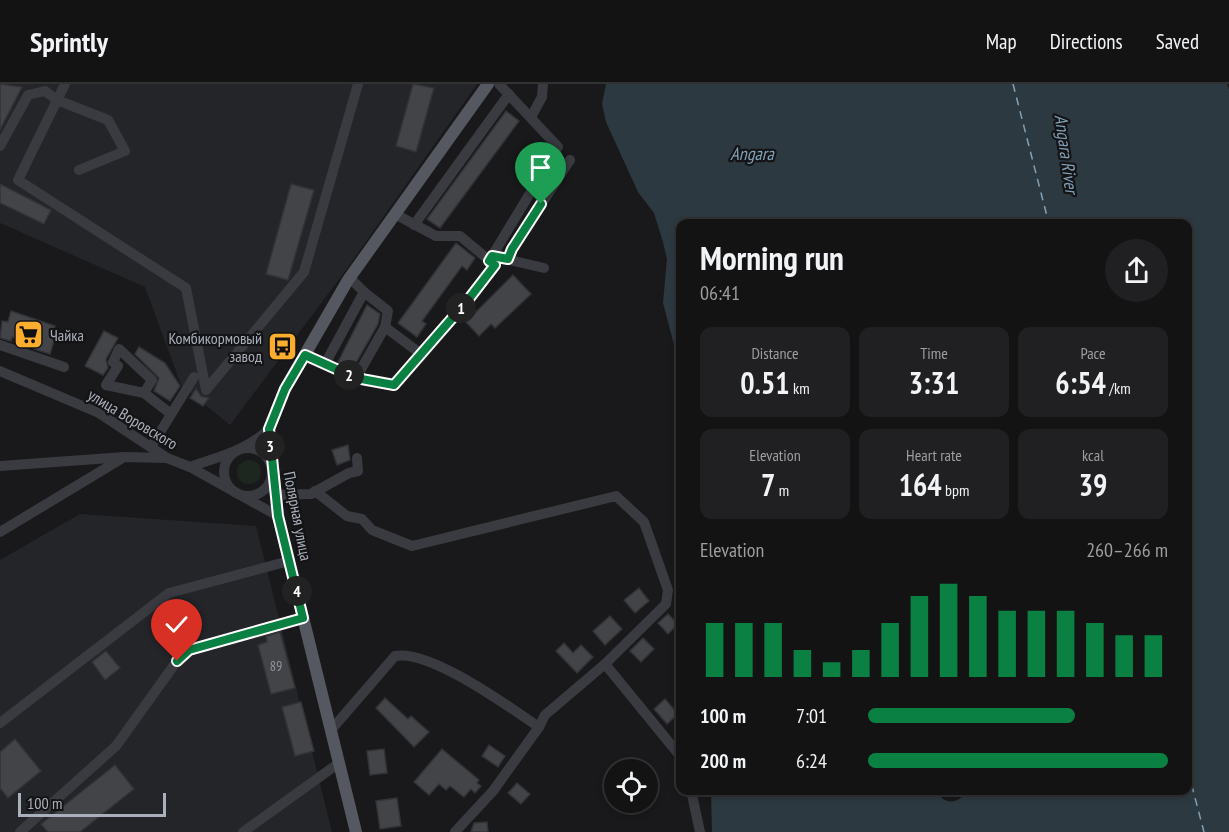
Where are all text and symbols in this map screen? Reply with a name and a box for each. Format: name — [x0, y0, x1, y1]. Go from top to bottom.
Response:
text: Sprintly — [30, 23, 108, 60]
text: Map — [986, 28, 1017, 55]
text: Directions — [1050, 28, 1123, 55]
text: Saved — [1156, 28, 1199, 55]
water label: Angara River — [1050, 113, 1084, 198]
pin — [515, 142, 566, 204]
water label: Angara — [730, 142, 775, 165]
icon: arrive — [524, 151, 557, 184]
text: Morning run — [700, 236, 844, 279]
button: share — [1105, 239, 1168, 302]
text: 06:41 — [700, 280, 740, 306]
pin: 1 — [446, 293, 476, 323]
text: 1 — [457, 298, 465, 318]
supermarket icon: Чайка — [13, 319, 45, 351]
place label: Чайка — [50, 325, 84, 345]
place label: Комбикормовый завод — [168, 328, 262, 366]
bus stop icon: Комбикормовый завод — [267, 331, 299, 363]
text: Distance — [751, 343, 799, 363]
text: Time — [920, 343, 948, 363]
text: Pace — [1080, 343, 1106, 363]
pin: 2 — [334, 360, 364, 390]
text: 0.51 — [740, 363, 790, 402]
text: 3:31 — [909, 363, 959, 402]
text: 6:54 — [1055, 363, 1106, 402]
text: 2 — [345, 365, 353, 385]
text: km — [790, 378, 810, 398]
text: /km — [1106, 378, 1131, 398]
street label: улица Воровского — [85, 384, 182, 454]
pin: 3 — [255, 431, 285, 461]
text: 3 — [266, 436, 274, 456]
text: Elevation — [749, 445, 801, 465]
text: Heart rate — [906, 445, 962, 465]
text: kcal — [1082, 445, 1104, 465]
text: 7 — [761, 465, 775, 504]
text: 164 — [899, 465, 942, 504]
text: 39 — [1079, 465, 1107, 504]
street label: Полярная улица — [280, 470, 316, 562]
text: m — [775, 480, 789, 500]
text: bpm — [942, 480, 969, 500]
text: Elevation — [700, 537, 764, 563]
text: 260–266 m — [1086, 537, 1168, 563]
pin: 4 — [282, 576, 312, 606]
text: 4 — [293, 581, 301, 601]
pin — [151, 599, 202, 661]
icon: check — [160, 608, 193, 641]
house number: 89 — [270, 657, 282, 675]
text: 100 m — [700, 703, 746, 729]
text: 7:01 — [796, 703, 827, 729]
text: 200 m — [700, 748, 746, 774]
text: 6:24 — [796, 748, 827, 774]
map controls — [604, 759, 658, 813]
button: locate — [604, 759, 658, 813]
scale bar — [18, 790, 166, 818]
text: 100 m — [27, 793, 62, 813]

